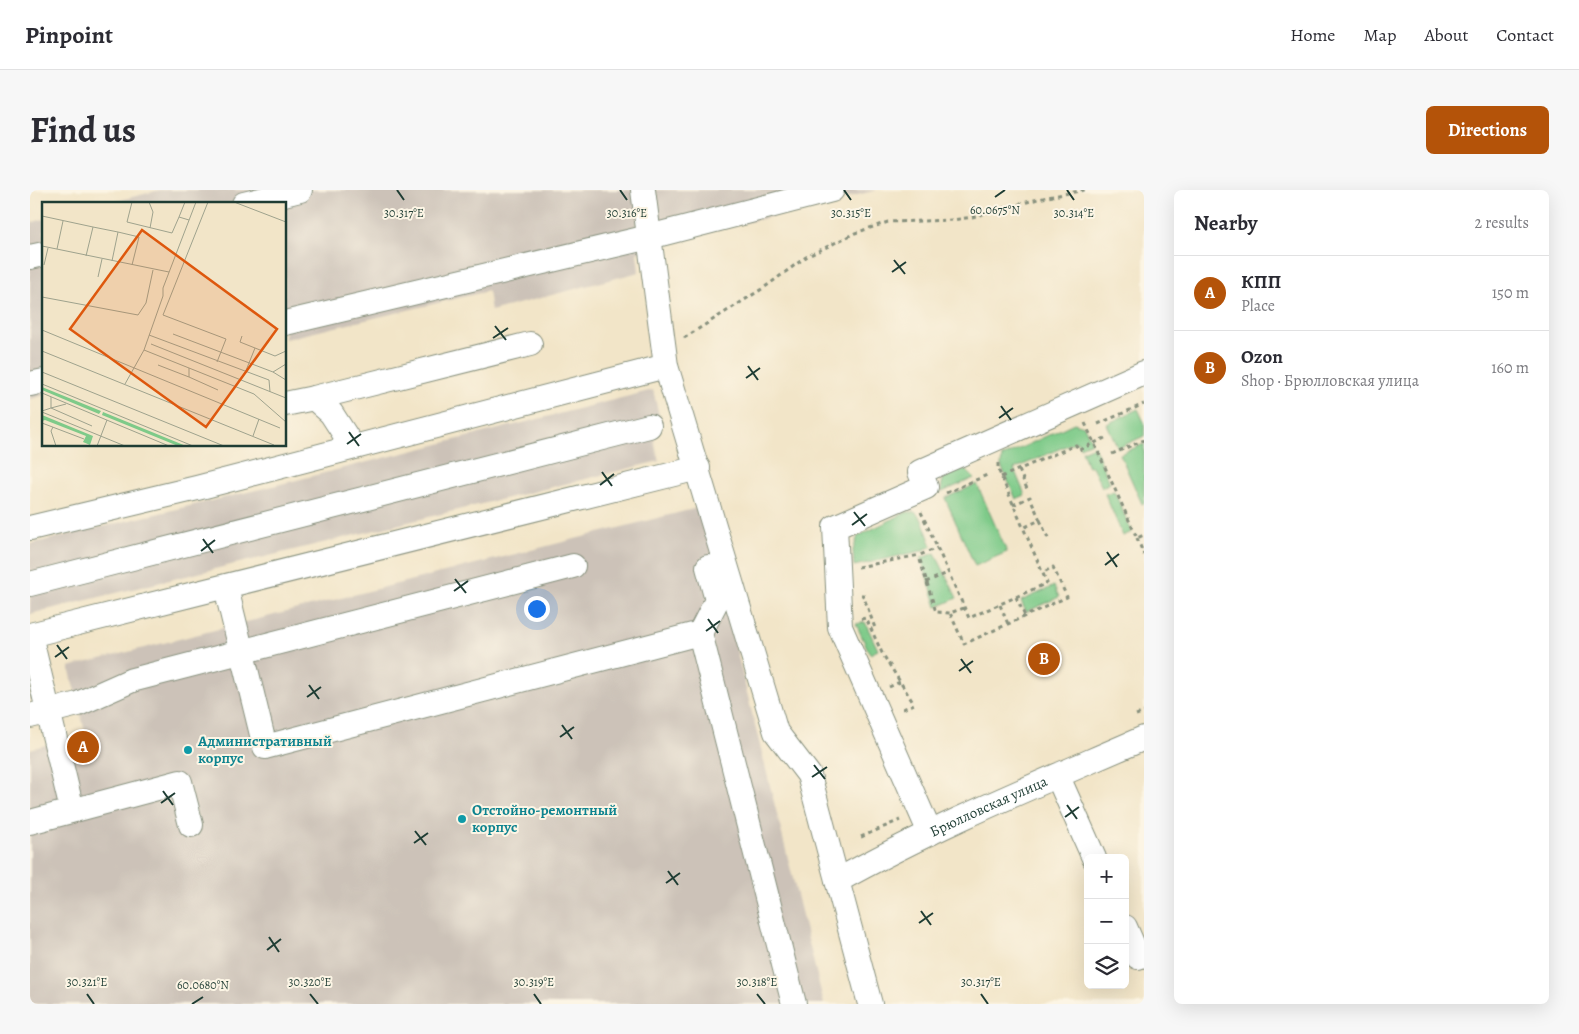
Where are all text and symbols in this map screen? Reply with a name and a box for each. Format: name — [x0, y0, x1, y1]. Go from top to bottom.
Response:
text: Pinpoint — [25, 19, 113, 51]
text: Home — [1290, 23, 1335, 47]
text: Map — [1363, 23, 1396, 47]
text: About — [1424, 23, 1468, 47]
text: Contact — [1496, 23, 1554, 47]
text: Find us — [30, 106, 136, 154]
button: Directions — [1426, 106, 1549, 154]
inset map — [42, 202, 286, 446]
text: 60.0675°N — [970, 202, 1020, 218]
text: 30.317°E — [384, 205, 424, 221]
text: 30.316°E — [607, 205, 647, 221]
text: 30.315°E — [831, 205, 871, 221]
text: 30.314°E — [1054, 205, 1094, 221]
text: Nearby — [1194, 209, 1257, 237]
text: 2 results — [1474, 212, 1529, 234]
text: КПП — [1241, 269, 1281, 295]
text: A — [1205, 282, 1215, 304]
text: 150 m — [1492, 282, 1529, 304]
text: Place — [1241, 295, 1275, 317]
text: Ozon — [1241, 344, 1283, 370]
text: B — [1205, 357, 1215, 379]
text: 160 m — [1491, 357, 1529, 379]
text: Shop · Брюлловская улица — [1241, 370, 1419, 392]
your location — [524, 596, 550, 622]
pin: B — [1028, 640, 1060, 678]
pin: A — [67, 728, 99, 766]
place label: Административный корпус — [197, 731, 332, 768]
marker: Административный корпус — [182, 744, 194, 756]
street label: Брюлловская улица — [926, 771, 1050, 842]
place label: Отстойно-ремонтный корпус — [472, 800, 617, 837]
marker: Отстойно-ремонтный корпус — [456, 813, 468, 825]
map controls — [1084, 854, 1129, 989]
button: + — [1084, 854, 1129, 899]
button: − — [1084, 899, 1129, 944]
button: layers — [1084, 944, 1129, 989]
text: 30.321°E — [67, 974, 107, 990]
text: 30.320°E — [289, 974, 331, 990]
text: 30.319°E — [514, 974, 554, 990]
text: 30.318°E — [737, 974, 777, 990]
text: 30.317°E — [961, 974, 1001, 990]
text: 60.0680°N — [177, 977, 229, 993]

